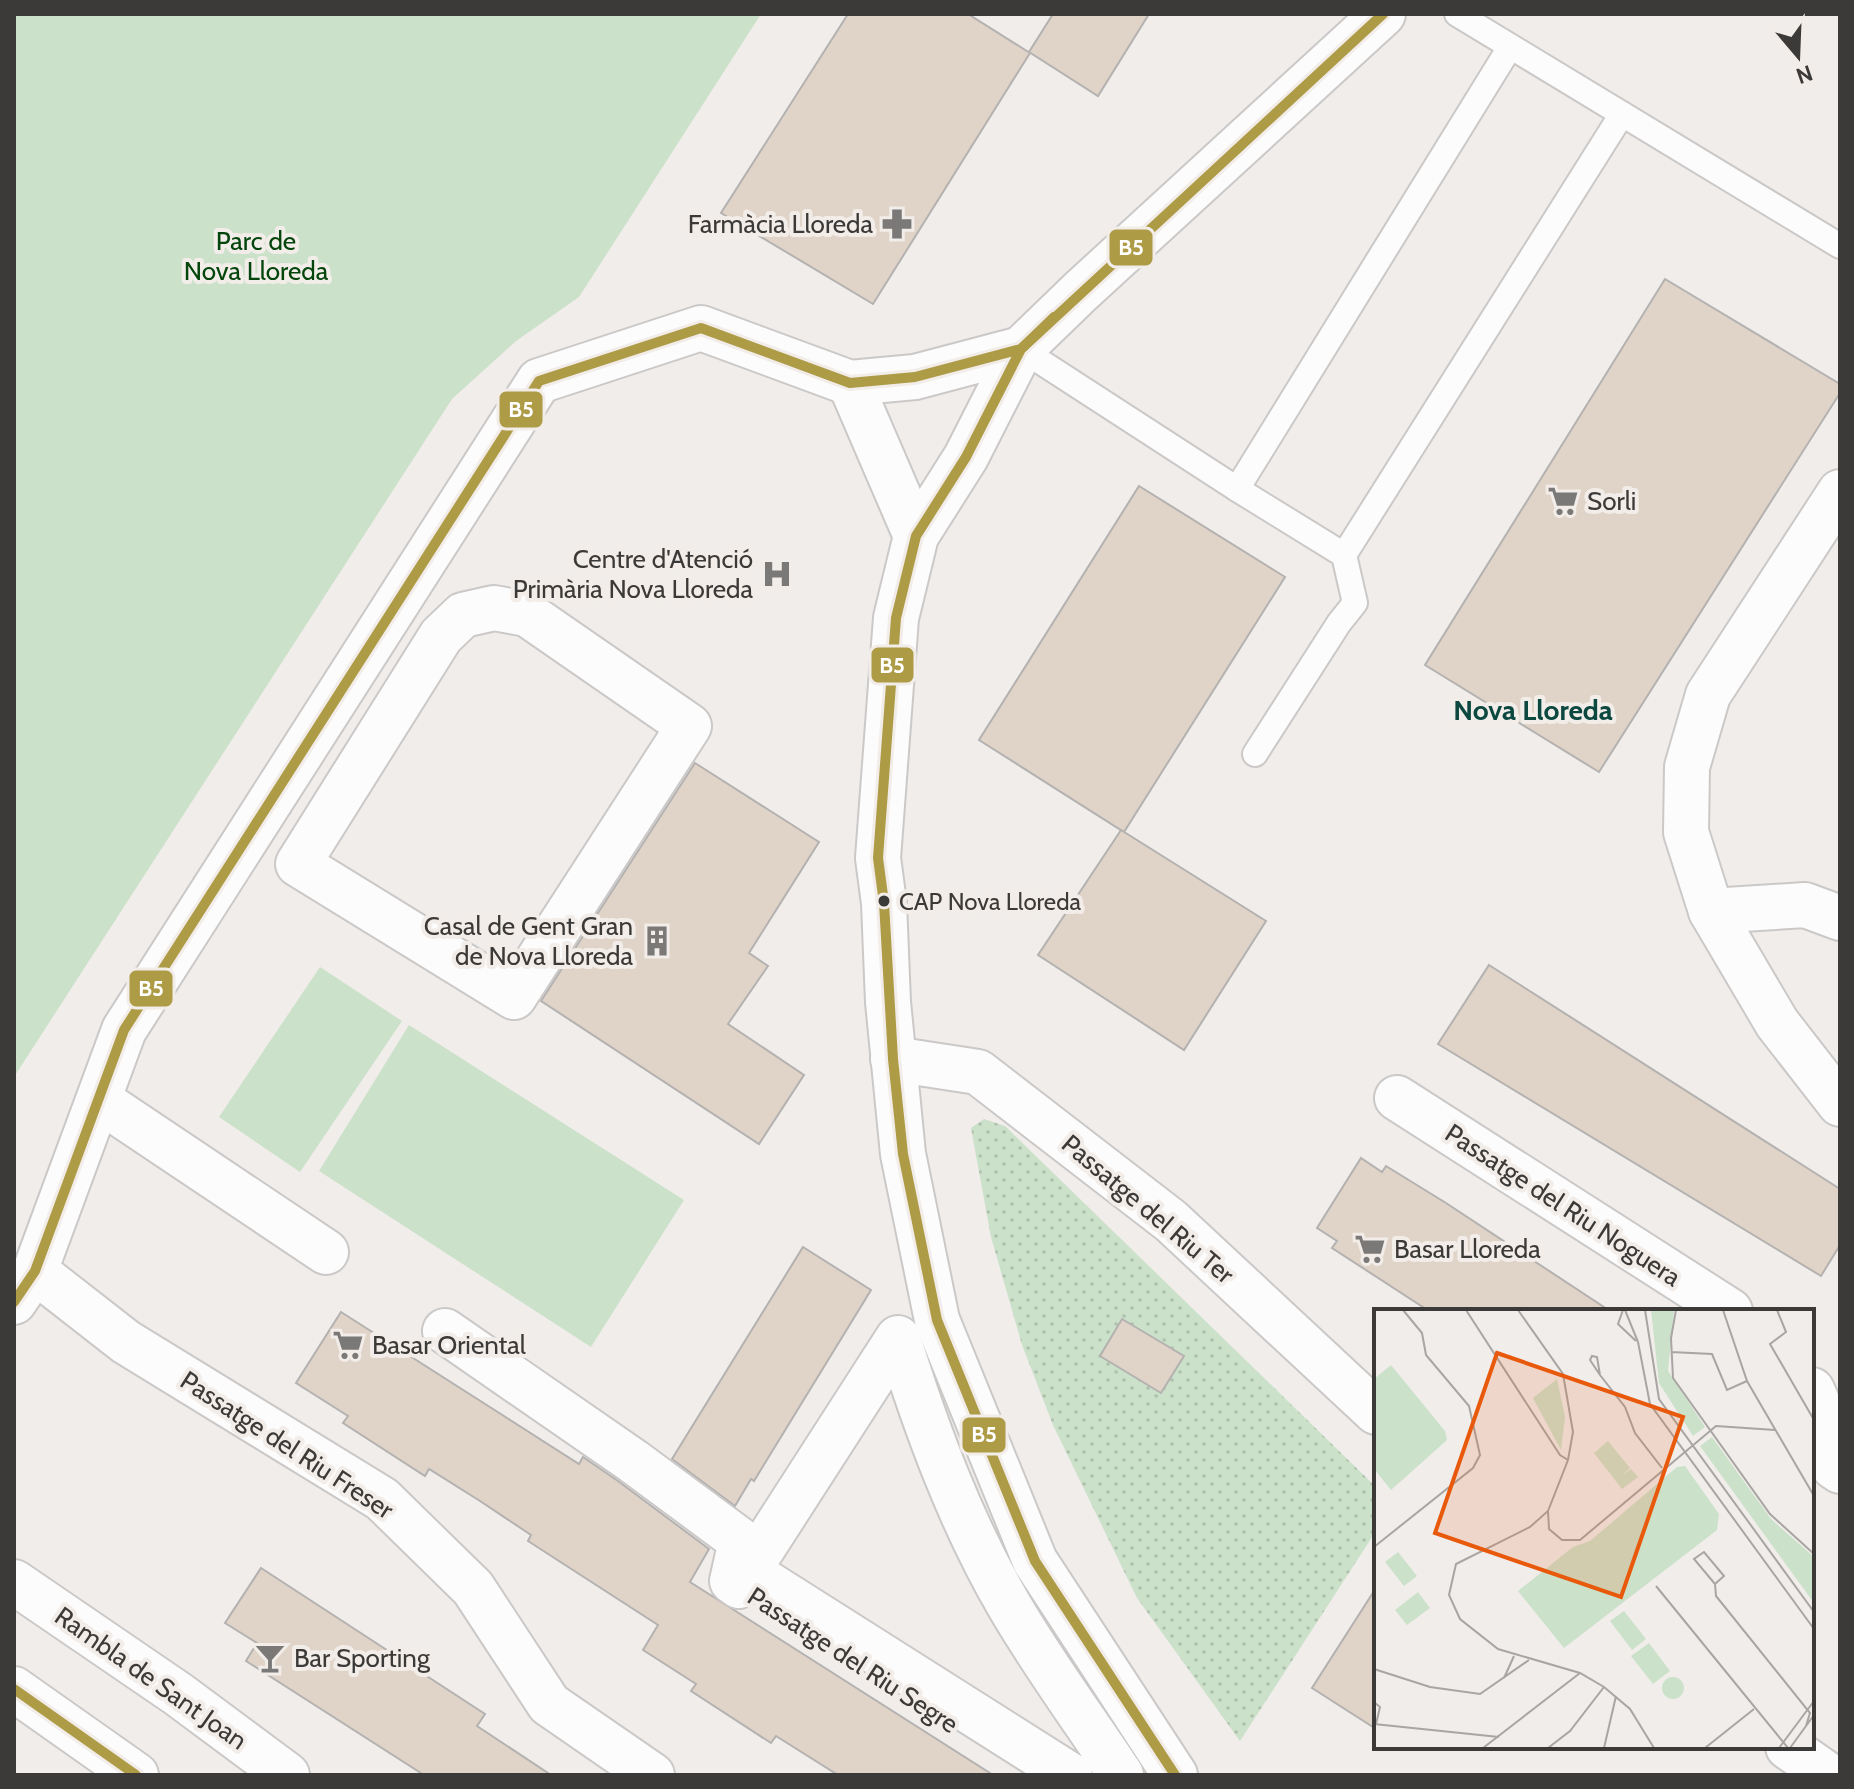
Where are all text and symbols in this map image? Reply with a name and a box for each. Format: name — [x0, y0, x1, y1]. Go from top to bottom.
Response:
north arrow — [1758, 16, 1838, 96]
text: N — [1793, 59, 1816, 90]
pharmacy icon: Farmàcia Lloreda — [880, 207, 914, 241]
place label: Farmàcia Lloreda — [688, 208, 874, 240]
park label: Parc de Nova Lloreda — [184, 225, 329, 287]
line badge: B5 — [1108, 228, 1154, 267]
text: B5 — [1118, 234, 1144, 261]
line badge: B5 — [498, 390, 544, 429]
text: B5 — [508, 396, 534, 423]
supermarket icon: Sorli — [1546, 484, 1580, 518]
place label: Sorli — [1587, 485, 1636, 517]
place label: Centre d'Atenció Primària Nova Lloreda — [513, 543, 754, 605]
hospital icon: Centre d'Atenció Primària Nova Lloreda — [760, 557, 794, 591]
line badge: B5 — [870, 646, 915, 684]
text: B5 — [879, 652, 905, 679]
district label: Nova Lloreda — [1453, 693, 1613, 727]
place label: CAP Nova Lloreda — [899, 887, 1081, 916]
marker: CAP Nova Lloreda — [876, 893, 892, 909]
place label: Casal de Gent Gran de Nova Lloreda — [424, 910, 634, 972]
building icon: Casal de Gent Gran de Nova Lloreda — [640, 924, 674, 958]
line badge: B5 — [128, 969, 174, 1008]
text: B5 — [138, 975, 164, 1002]
street label: Passatge del Riu Noguera — [1439, 1117, 1687, 1293]
street label: Passatge del Riu Ter — [1055, 1128, 1241, 1291]
supermarket icon: Basar Lloreda — [1353, 1232, 1387, 1266]
place label: Basar Lloreda — [1394, 1233, 1541, 1265]
inset map — [1374, 1309, 1814, 1749]
supermarket icon: Basar Oriental — [331, 1328, 365, 1362]
place label: Basar Oriental — [372, 1329, 526, 1361]
street label: Passatge del Riu Freser — [174, 1364, 400, 1526]
line badge: B5 — [961, 1416, 1007, 1454]
text: B5 — [971, 1421, 997, 1448]
street label: Passatge del Riu Segre — [742, 1580, 964, 1740]
street label: Rambla de Sant Joan — [49, 1600, 253, 1756]
bar icon: Bar Sporting — [253, 1641, 287, 1675]
place label: Bar Sporting — [294, 1642, 431, 1674]

